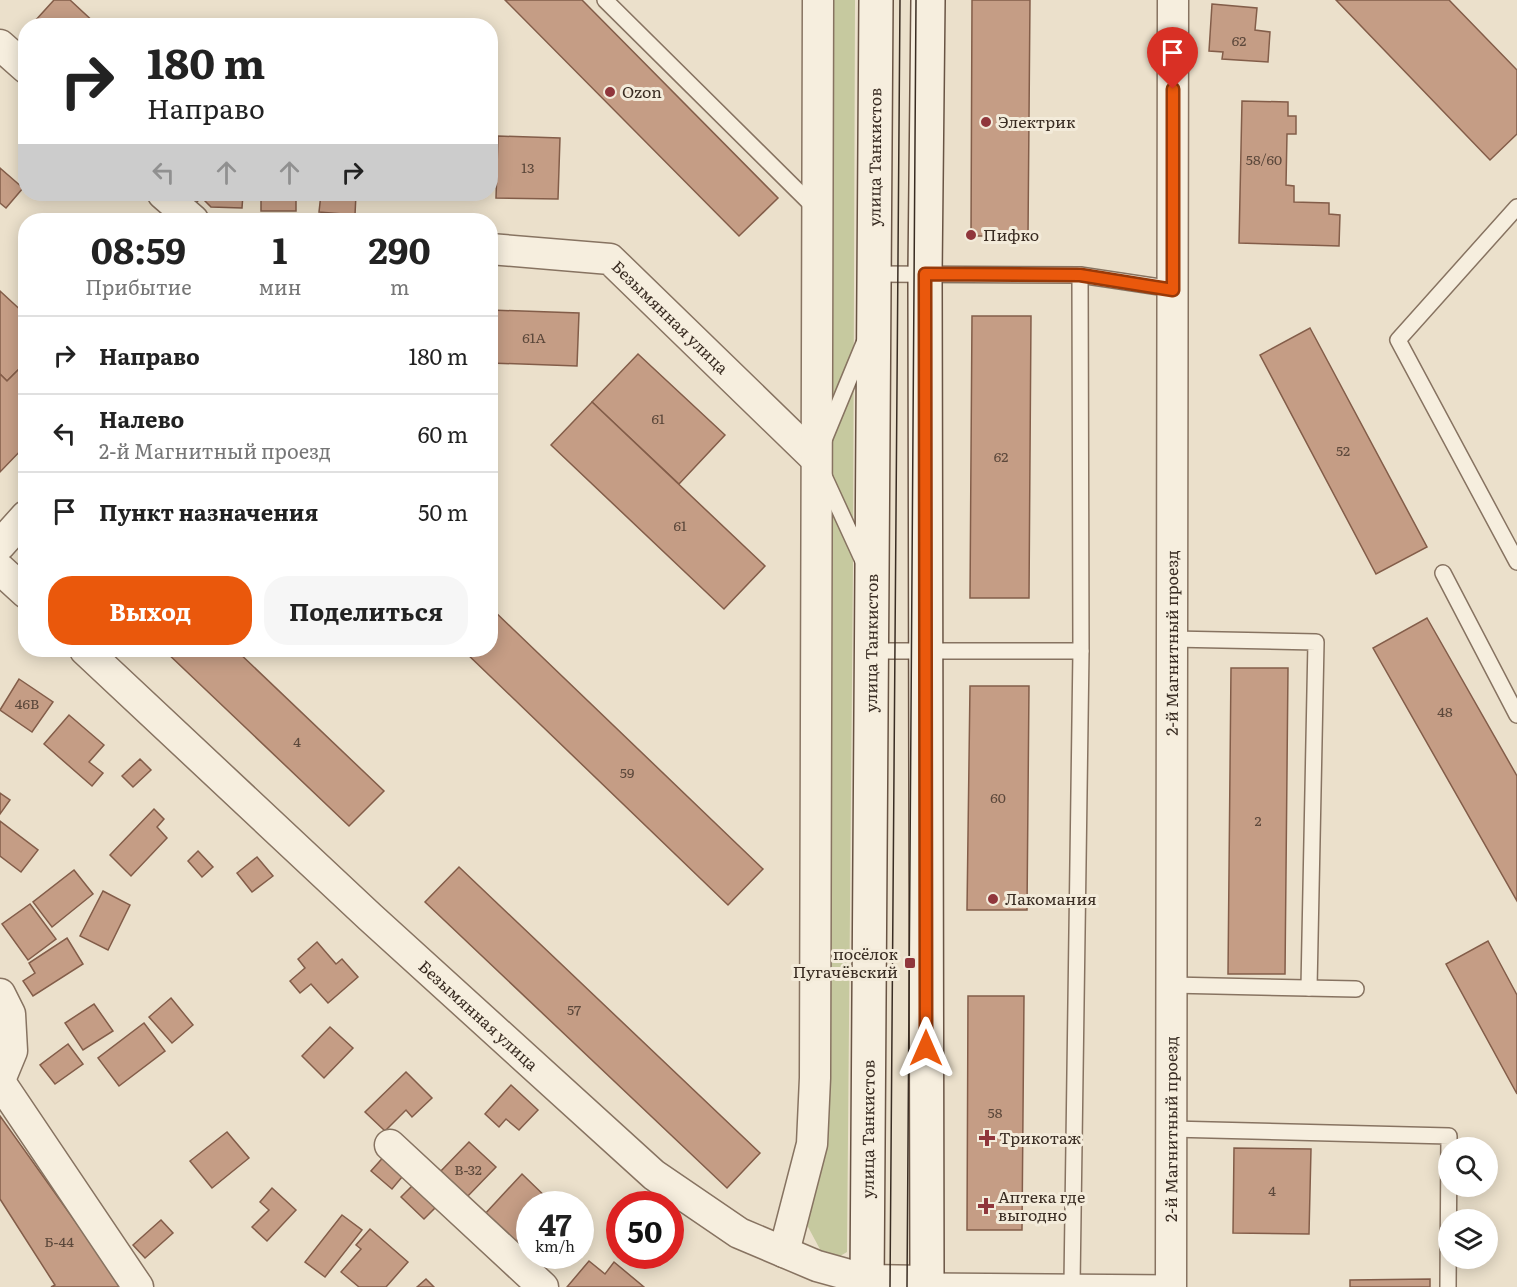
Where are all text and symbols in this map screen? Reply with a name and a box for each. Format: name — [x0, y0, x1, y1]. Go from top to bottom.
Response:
pin — [1147, 27, 1198, 89]
text: 180 m — [147, 30, 265, 92]
house number: 62 — [1232, 30, 1246, 50]
icon: arrive — [1156, 36, 1189, 69]
icon: right — [48, 42, 126, 120]
place label: Ozon — [622, 79, 662, 103]
marker: Ozon — [603, 85, 617, 99]
text: Направо — [147, 87, 265, 127]
street label: улица Танкистов — [861, 88, 886, 226]
place label: Электрик — [998, 109, 1076, 133]
marker: Электрик — [979, 115, 993, 129]
house number: 58/60 — [1246, 149, 1282, 169]
icon: left — [147, 156, 180, 189]
icon: ahead — [210, 156, 243, 189]
icon: ahead — [273, 156, 306, 189]
icon: right — [336, 156, 369, 189]
house number: 13 — [521, 157, 535, 177]
text: 08:59 — [91, 222, 186, 275]
text: 1 — [273, 222, 287, 275]
text: 290 — [369, 222, 431, 275]
place label: Пифко — [983, 222, 1039, 246]
marker: Пифко — [964, 228, 978, 242]
street label: Безымянная улица — [607, 254, 735, 379]
text: Прибытие — [85, 271, 192, 301]
text: мин — [259, 271, 301, 301]
text: m — [390, 271, 409, 301]
house number: 61А — [522, 327, 546, 347]
icon: right — [48, 339, 81, 372]
text: Направо — [99, 339, 200, 372]
text: 180 m — [408, 339, 468, 372]
text: Налево — [99, 402, 184, 435]
house number: 61 — [651, 408, 665, 428]
icon: left — [48, 417, 81, 450]
text: 60 m — [418, 417, 468, 450]
text: 2-й Магнитный проезд — [99, 435, 331, 465]
house number: 52 — [1336, 440, 1350, 460]
house number: 62 — [994, 446, 1008, 466]
icon: arrive — [48, 495, 81, 528]
text: Пункт назначения — [99, 495, 318, 528]
text: 50 m — [418, 495, 468, 528]
house number: 61 — [673, 515, 687, 535]
street label: 2-й Магнитный проезд — [1159, 550, 1183, 736]
street label: улица Танкистов — [858, 574, 883, 712]
button: Выход — [48, 576, 252, 645]
button: Поделиться — [264, 576, 468, 645]
house number: 46В — [15, 693, 39, 713]
house number: 48 — [1437, 701, 1453, 721]
house number: 4 — [293, 731, 301, 751]
house number: 59 — [620, 762, 634, 782]
house number: 60 — [990, 787, 1006, 807]
house number: 2 — [1254, 810, 1262, 830]
place label: Лакомания — [1005, 886, 1097, 910]
marker: Лакомания — [986, 892, 1000, 906]
place label: посёлок Пугачёвский — [793, 941, 899, 983]
street label: Безымянная улица — [414, 954, 545, 1076]
marker: посёлок Пугачёвский — [903, 956, 917, 970]
house number: 57 — [567, 999, 581, 1019]
position arrow — [894, 1016, 958, 1080]
street label: 2-й Магнитный проезд — [1158, 1036, 1182, 1222]
street label: улица Танкистов — [855, 1060, 880, 1198]
house number: 58 — [988, 1102, 1003, 1122]
place label: Трикотаж — [999, 1125, 1082, 1149]
marker: Трикотаж — [980, 1131, 994, 1145]
map controls — [1438, 1137, 1498, 1269]
button: search — [1438, 1137, 1498, 1197]
house number: В-32 — [454, 1159, 482, 1179]
house number: 4 — [1268, 1180, 1276, 1200]
place label: Аптека где выгодно — [998, 1184, 1085, 1226]
speed limit sign: 50 — [606, 1191, 684, 1269]
marker: Аптека где выгодно — [979, 1199, 993, 1213]
text: 47 — [538, 1201, 572, 1245]
button: layers — [1438, 1209, 1498, 1269]
house number: Б-44 — [44, 1231, 74, 1251]
text: km/h — [535, 1234, 575, 1257]

